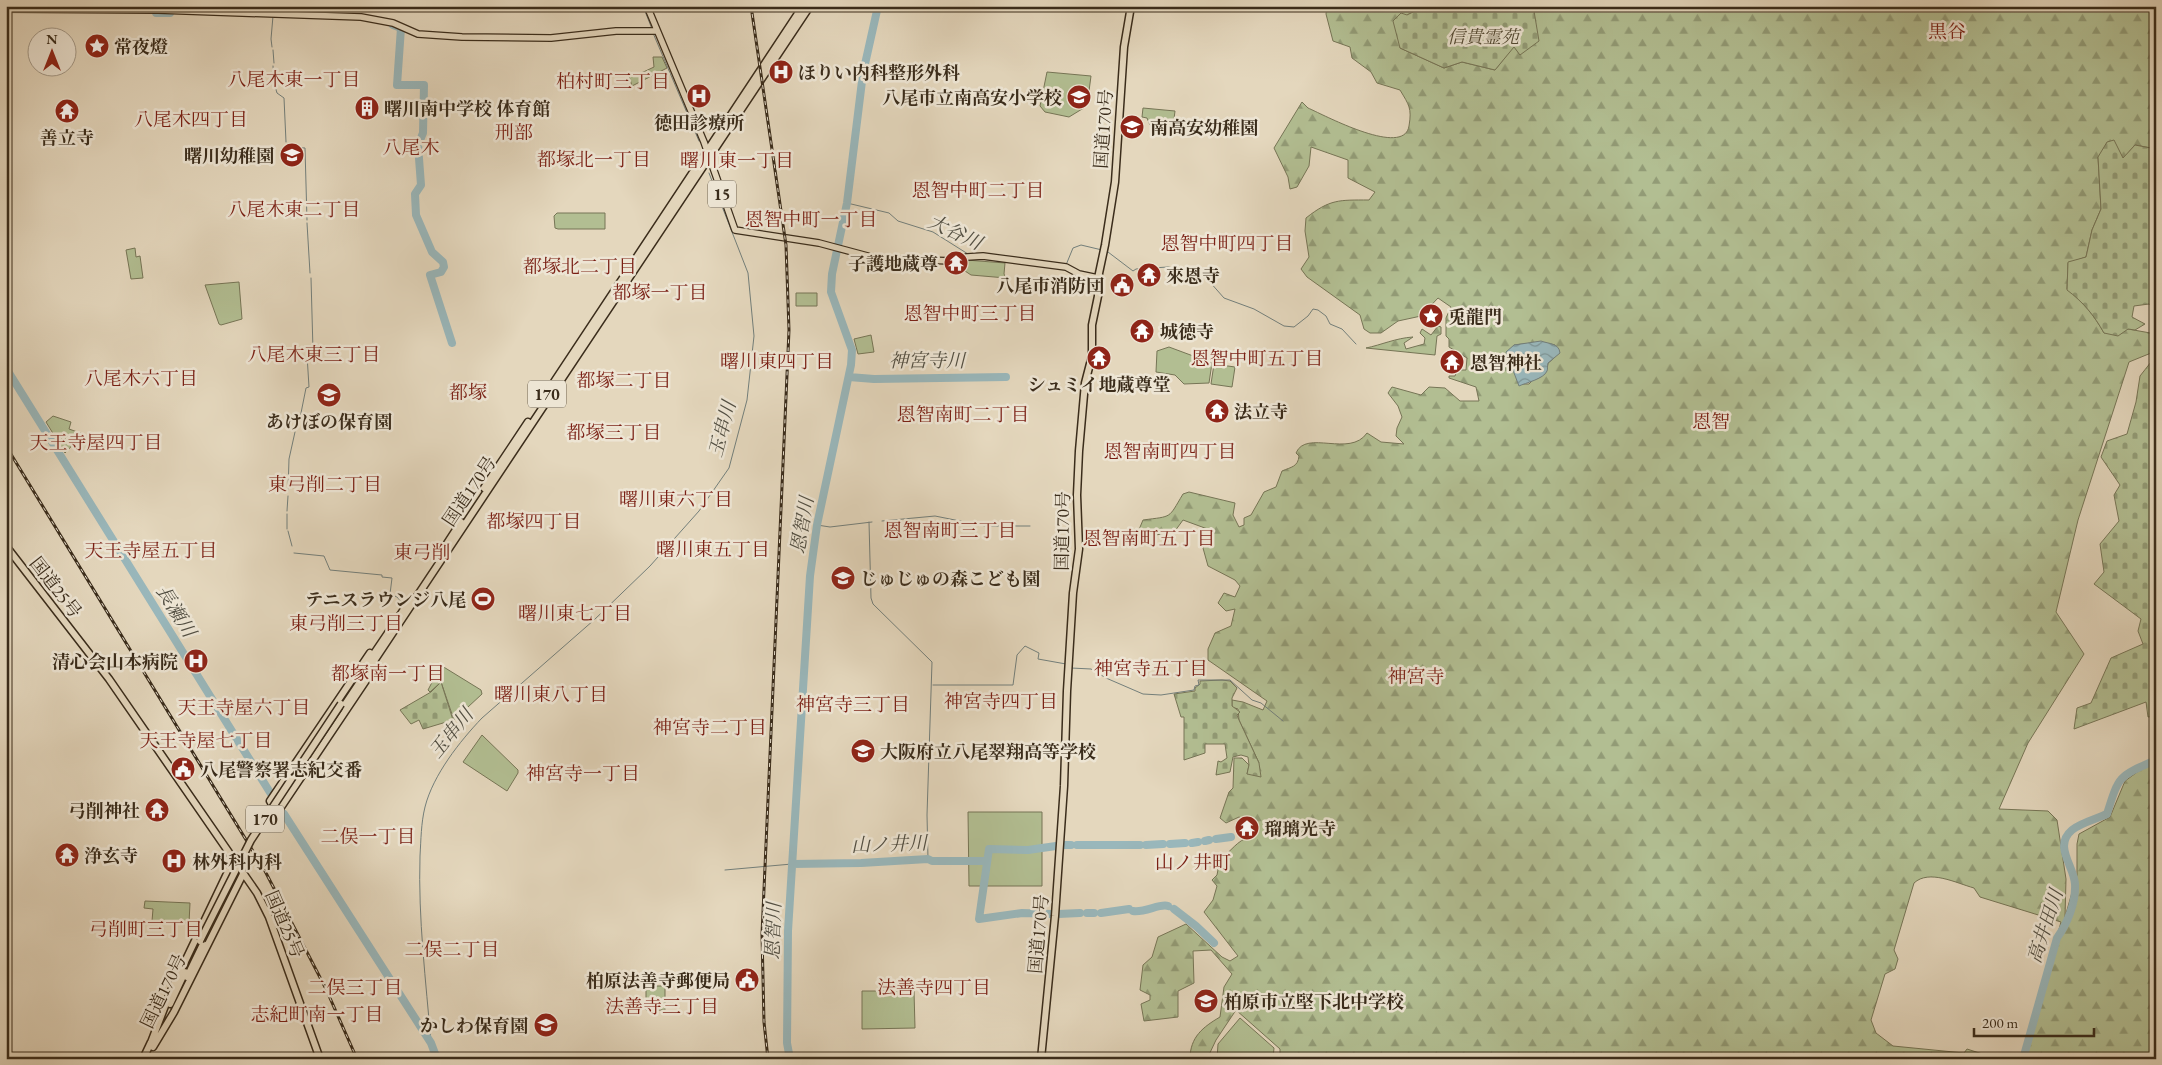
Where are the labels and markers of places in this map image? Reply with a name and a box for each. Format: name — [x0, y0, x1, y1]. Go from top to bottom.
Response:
place icon: 常夜燈 — [84, 33, 110, 59]
place label: 常夜燈 — [114, 35, 168, 58]
hospital icon: ほりい内科整形外科 — [768, 59, 794, 85]
place label: ほりい内科整形外科 — [798, 61, 960, 84]
hospital icon: 徳田診療所 — [686, 83, 712, 109]
school or university icon: 八尾市立南高安小学校 — [1066, 84, 1092, 110]
place label: 八尾市立南高安小学校 — [882, 86, 1062, 109]
building icon: 曙川南中学校 体育館 — [354, 95, 380, 121]
place label: 曙川南中学校 体育館 — [384, 97, 550, 120]
temple icon: 善立寺 — [54, 98, 80, 124]
place label: 徳田診療所 — [654, 111, 744, 134]
school or university icon: 南高安幼稚園 — [1119, 114, 1145, 140]
place label: 南高安幼稚園 — [1150, 116, 1258, 139]
place label: 善立寺 — [40, 126, 94, 149]
school or university icon: 曙川幼稚園 — [279, 142, 305, 168]
place label: 曙川幼稚園 — [184, 144, 274, 167]
temple icon: 子護地蔵尊 — [943, 250, 969, 276]
place label: 子護地蔵尊 — [848, 252, 938, 275]
temple icon: 來恩寺 — [1136, 262, 1162, 288]
place label: 來恩寺 — [1166, 264, 1220, 287]
public building icon: 八尾市消防団 — [1109, 272, 1135, 298]
place label: 八尾市消防団 — [996, 274, 1104, 297]
place icon: 兎龍門 — [1418, 303, 1444, 329]
place label: 兎龍門 — [1448, 305, 1502, 328]
temple icon: 城徳寺 — [1129, 318, 1155, 344]
place label: 城徳寺 — [1160, 320, 1214, 343]
temple icon: シュミイ地蔵尊堂 — [1086, 345, 1112, 371]
temple icon: 恩智神社 — [1439, 349, 1465, 375]
place label: 恩智神社 — [1470, 351, 1542, 374]
place label: シュミイ地蔵尊堂 — [1027, 373, 1171, 396]
school or university icon: あけぼの保育園 — [316, 382, 342, 408]
temple icon: 法立寺 — [1204, 398, 1230, 424]
place label: 法立寺 — [1234, 400, 1288, 423]
place label: あけぼの保育園 — [266, 410, 392, 433]
school or university icon: じゅじゅの森こども園 — [830, 565, 856, 591]
place label: じゅじゅの森こども園 — [860, 567, 1040, 590]
sports icon: テニスラウンジ八尾 — [470, 586, 496, 612]
place label: テニスラウンジ八尾 — [305, 588, 466, 611]
hospital icon: 清心会山本病院 — [183, 648, 209, 674]
place label: 清心会山本病院 — [52, 650, 178, 673]
school or university icon: 大阪府立八尾翠翔高等学校 — [850, 738, 876, 764]
place label: 大阪府立八尾翠翔高等学校 — [880, 740, 1096, 763]
public building icon: 八尾警察署志紀交番 — [170, 756, 196, 782]
place label: 八尾警察署志紀交番 — [200, 758, 362, 781]
temple icon: 弓削神社 — [144, 797, 170, 823]
place label: 弓削神社 — [68, 799, 140, 822]
temple icon: 瑠璃光寺 — [1234, 815, 1260, 841]
place label: 瑠璃光寺 — [1264, 817, 1336, 840]
temple icon: 浄玄寺 — [54, 842, 80, 868]
place label: 浄玄寺 — [84, 844, 138, 867]
hospital icon: 林外科内科 — [161, 848, 187, 874]
place label: 林外科内科 — [192, 850, 282, 873]
public building icon: 柏原法善寺郵便局 — [734, 967, 760, 993]
place label: 柏原法善寺郵便局 — [586, 969, 730, 992]
school or university icon: 柏原市立堅下北中学校 — [1193, 988, 1219, 1014]
place label: 柏原市立堅下北中学校 — [1224, 990, 1404, 1013]
school or university icon: かしわ保育園 — [533, 1012, 559, 1038]
place label: かしわ保育園 — [420, 1014, 528, 1037]

